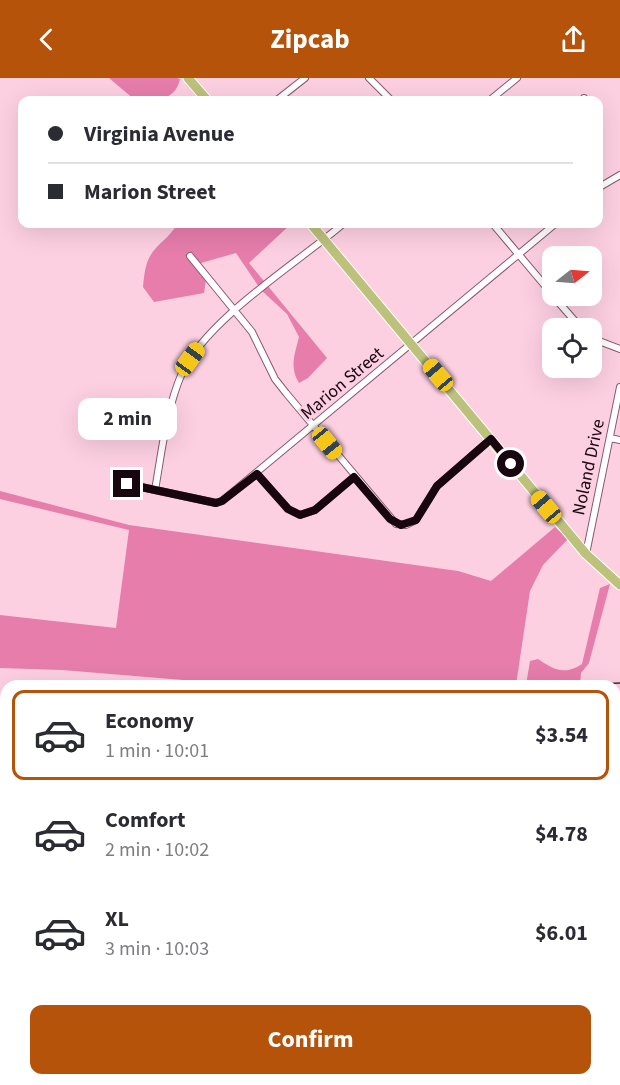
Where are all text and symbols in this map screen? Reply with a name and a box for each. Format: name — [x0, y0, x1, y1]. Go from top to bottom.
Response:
text: Zipcab — [270, 20, 350, 59]
icon: back — [30, 23, 63, 56]
icon: share — [557, 23, 590, 56]
text: Virginia Avenue — [84, 118, 235, 150]
text: Marion Street — [84, 176, 216, 208]
north arrow — [542, 246, 602, 306]
map controls — [542, 246, 602, 378]
button: locate — [542, 318, 602, 378]
car — [172, 339, 208, 379]
street label: Marion Street — [296, 341, 389, 425]
car — [420, 355, 456, 395]
callout: 2 min — [78, 397, 176, 439]
text: 2 min — [103, 405, 152, 433]
street label: Noland Drive — [566, 417, 611, 517]
car — [309, 423, 345, 463]
route start — [497, 450, 524, 477]
route end — [113, 470, 140, 497]
car — [528, 487, 564, 527]
text: Economy — [105, 705, 194, 737]
icon: car — [33, 708, 87, 762]
text: $3.54 — [535, 719, 588, 751]
text: 1 min · 10:01 — [105, 737, 209, 765]
text: Comfort — [105, 804, 186, 836]
icon: car — [33, 807, 87, 861]
text: $4.78 — [535, 818, 588, 850]
text: 2 min · 10:02 — [105, 836, 209, 864]
text: XL — [105, 903, 129, 935]
icon: car — [33, 906, 87, 960]
text: $6.01 — [535, 917, 588, 949]
text: 3 min · 10:03 — [105, 935, 209, 963]
button: Confirm — [30, 1005, 591, 1074]

